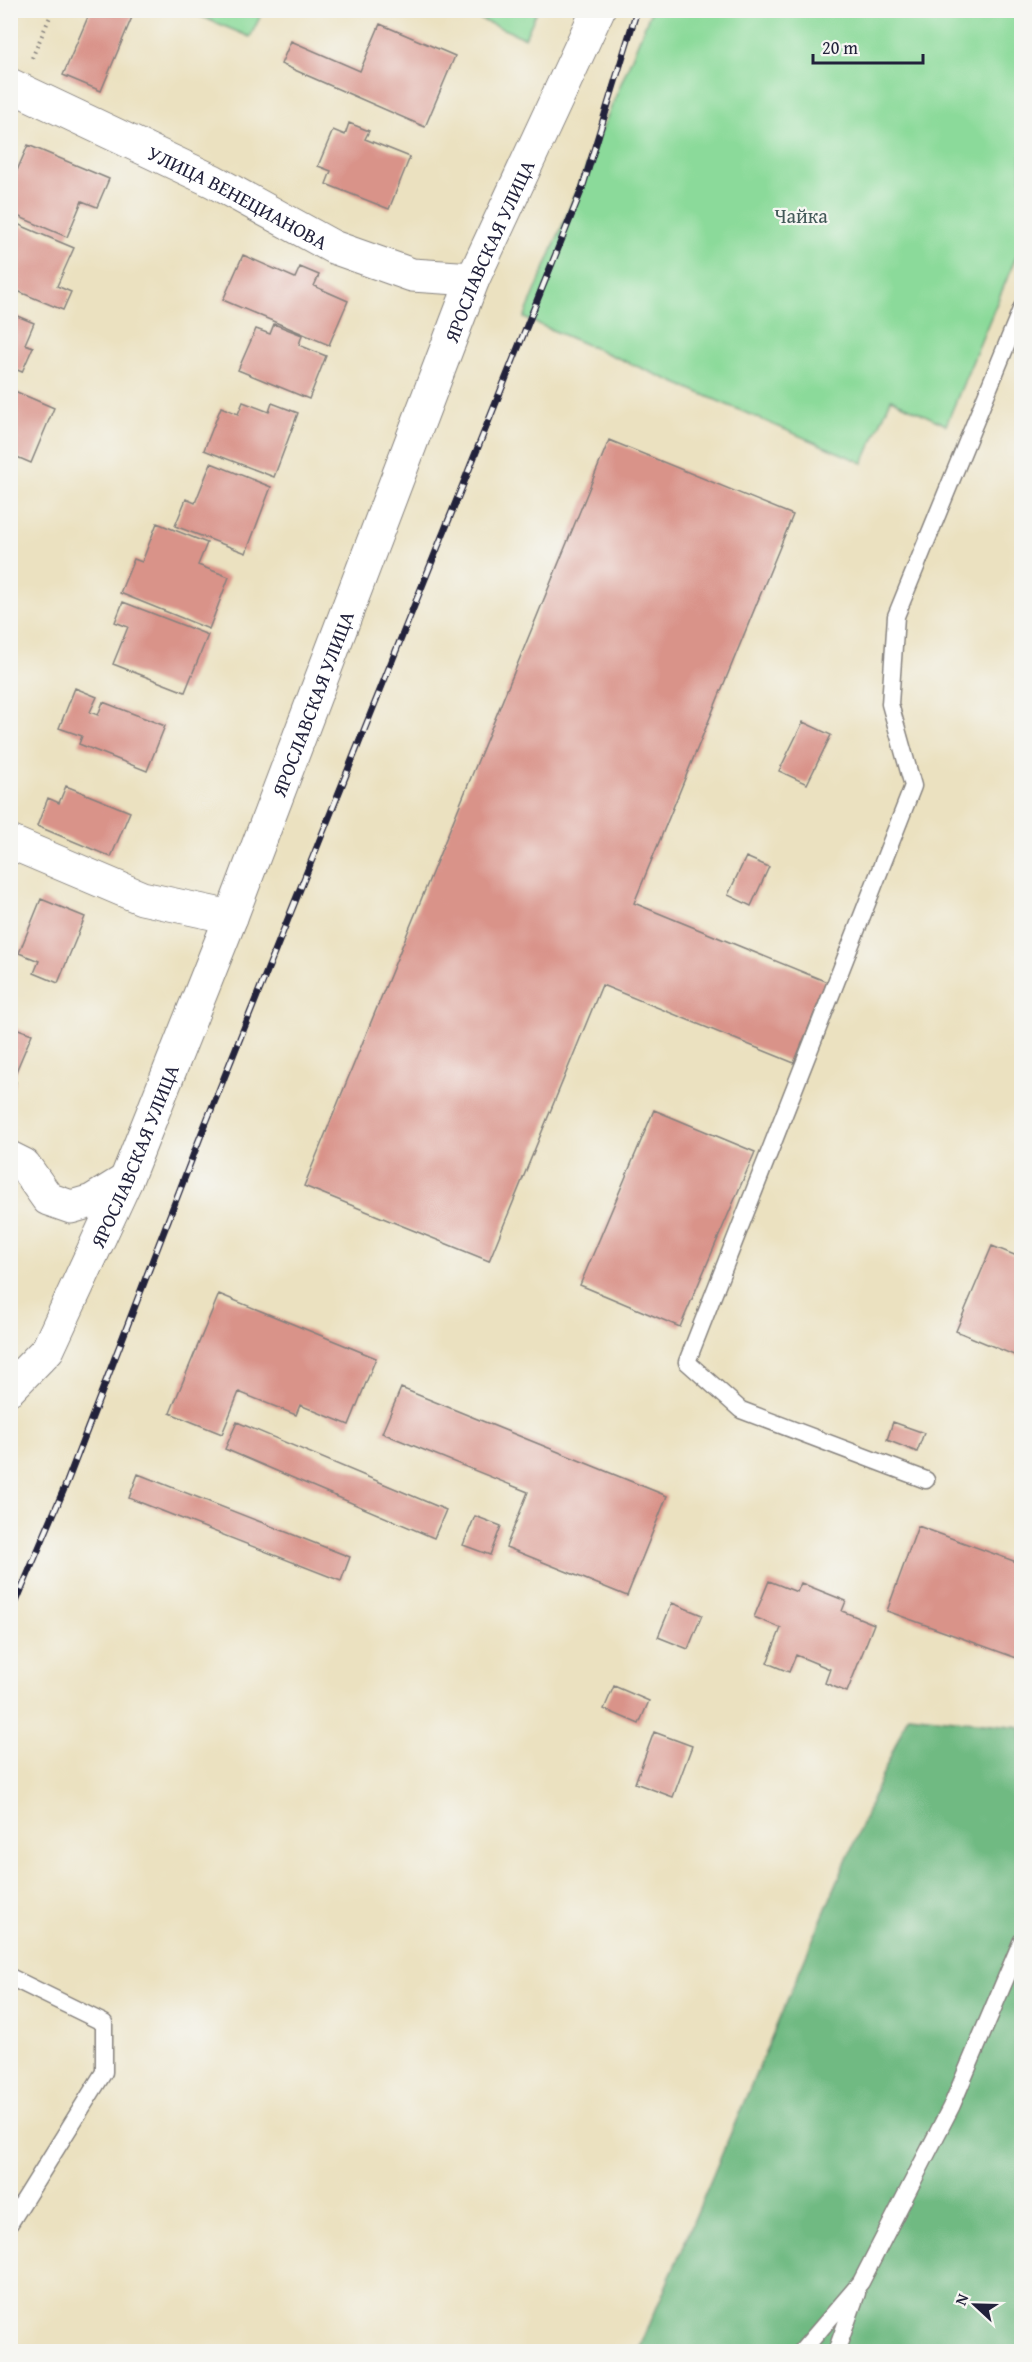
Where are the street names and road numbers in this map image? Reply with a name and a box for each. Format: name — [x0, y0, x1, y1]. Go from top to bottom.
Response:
street label: УЛИЦА ВЕНЕЦИАНОВА — [143, 138, 333, 256]
street label: ЯРОСЛАВСКАЯ УЛИЦА — [436, 155, 541, 347]
street label: ЯРОСЛАВСКАЯ УЛИЦА — [263, 607, 360, 802]
street label: ЯРОСЛАВСКАЯ УЛИЦА — [82, 1060, 185, 1253]

